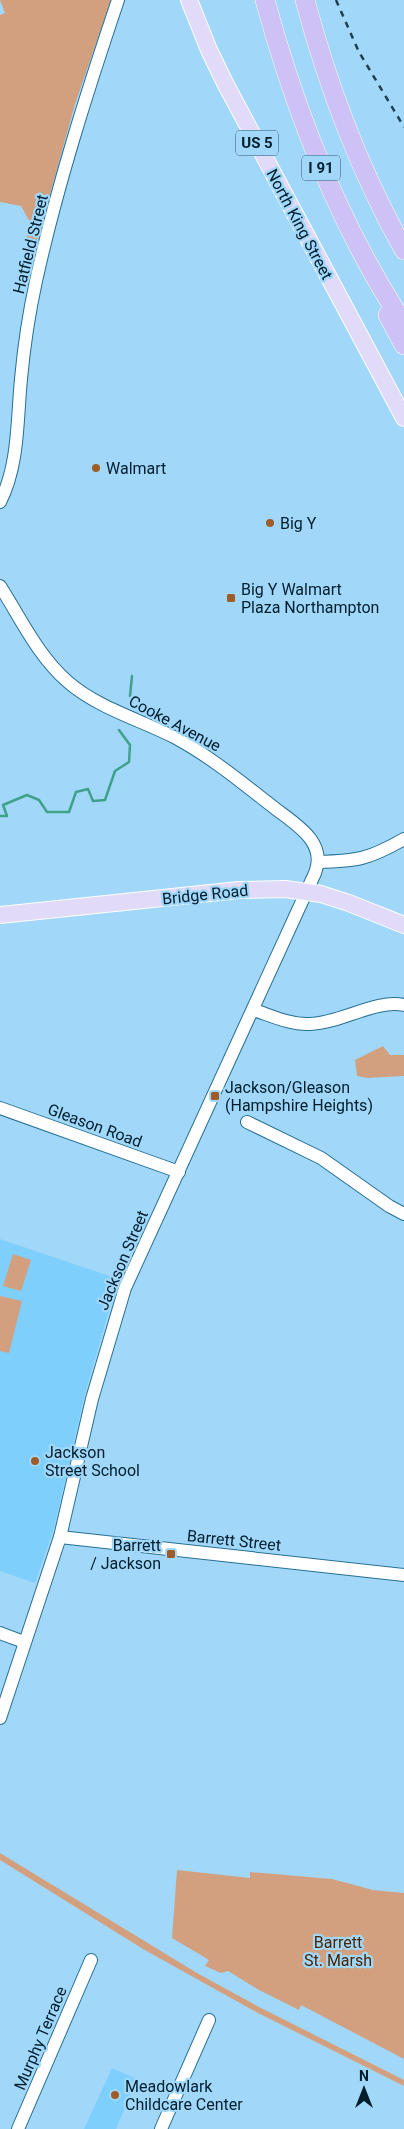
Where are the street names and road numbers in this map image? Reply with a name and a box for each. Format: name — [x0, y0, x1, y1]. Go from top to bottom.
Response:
road number: US 5 — [236, 130, 278, 156]
road number: I 91 — [302, 156, 340, 180]
street label: North King Street — [262, 166, 337, 283]
street label: Hatfield Street — [9, 192, 52, 296]
street label: Cooke Avenue — [126, 691, 224, 756]
street label: Bridge Road — [161, 881, 249, 908]
street label: Gleason Road — [45, 1100, 145, 1151]
street label: Jackson Street — [93, 1208, 152, 1313]
street label: Barrett Street — [186, 1526, 282, 1555]
street label: Murphy Terrace — [10, 1984, 71, 2093]

